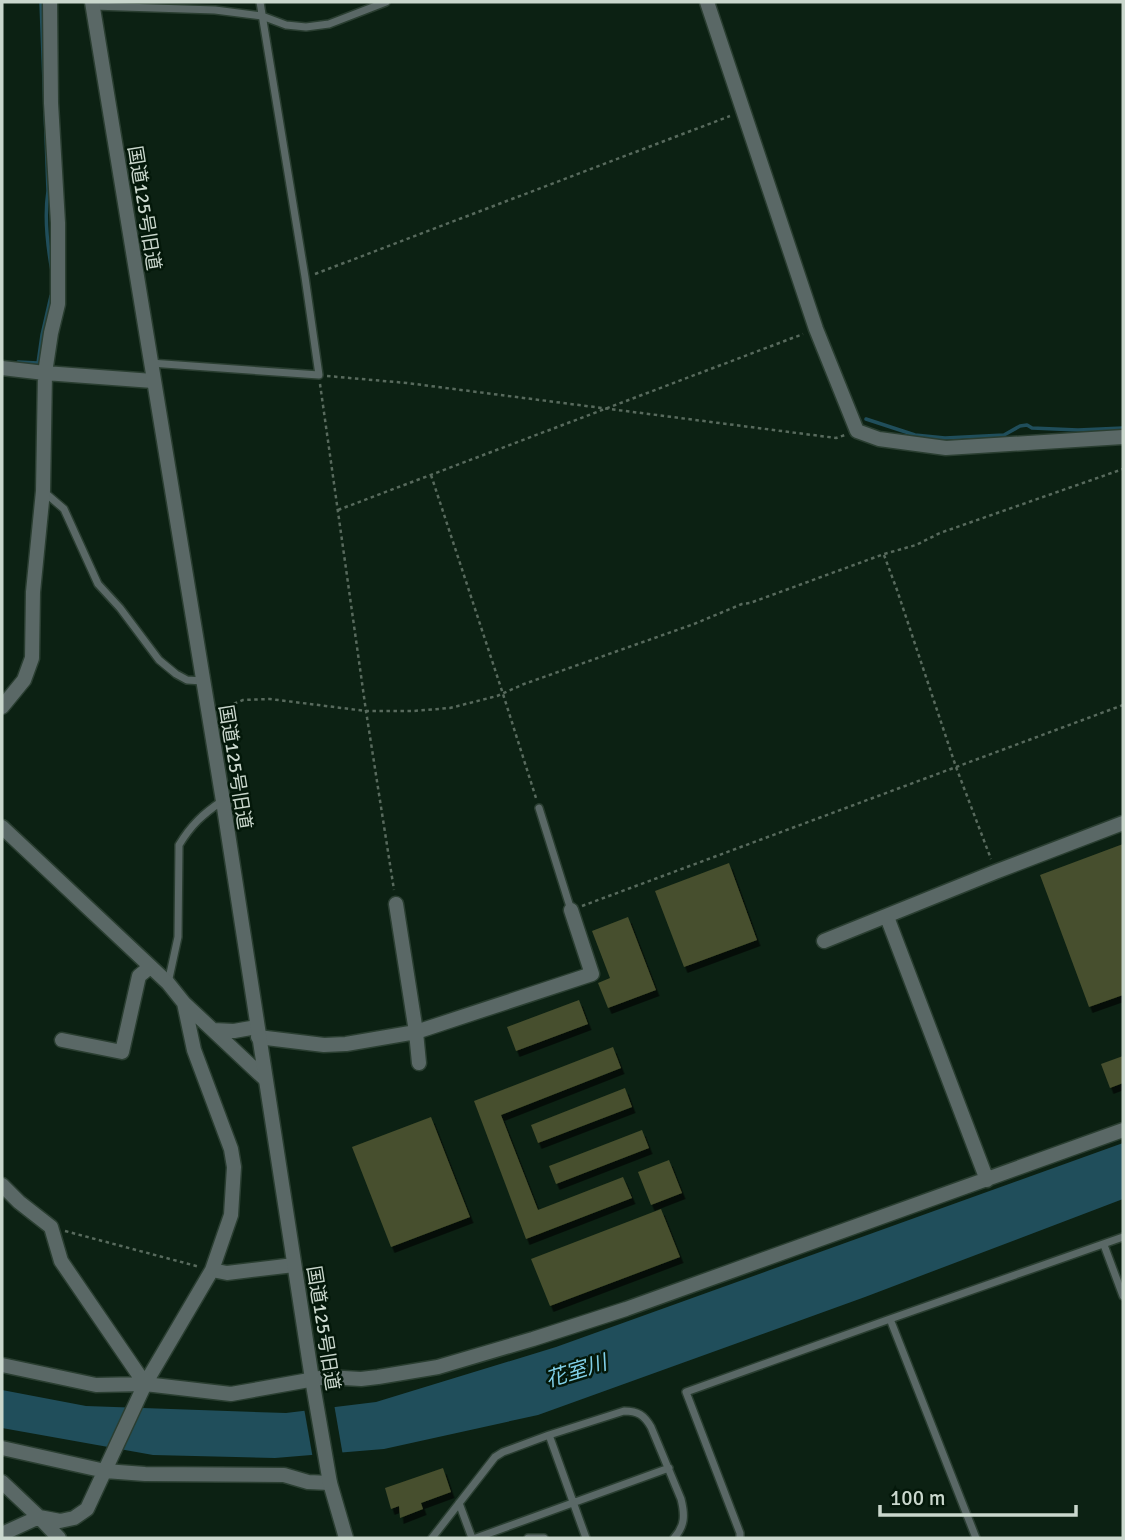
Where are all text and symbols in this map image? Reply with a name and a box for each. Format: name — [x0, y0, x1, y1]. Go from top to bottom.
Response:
street label: 国道125号旧道 — [122, 144, 166, 272]
street label: 国道125号旧道 — [213, 703, 257, 831]
street label: 国道125号旧道 — [301, 1264, 345, 1392]
water label: 花室川 — [542, 1349, 612, 1393]
scale bar — [880, 1474, 1076, 1518]
text: 100 m — [890, 1485, 945, 1511]

